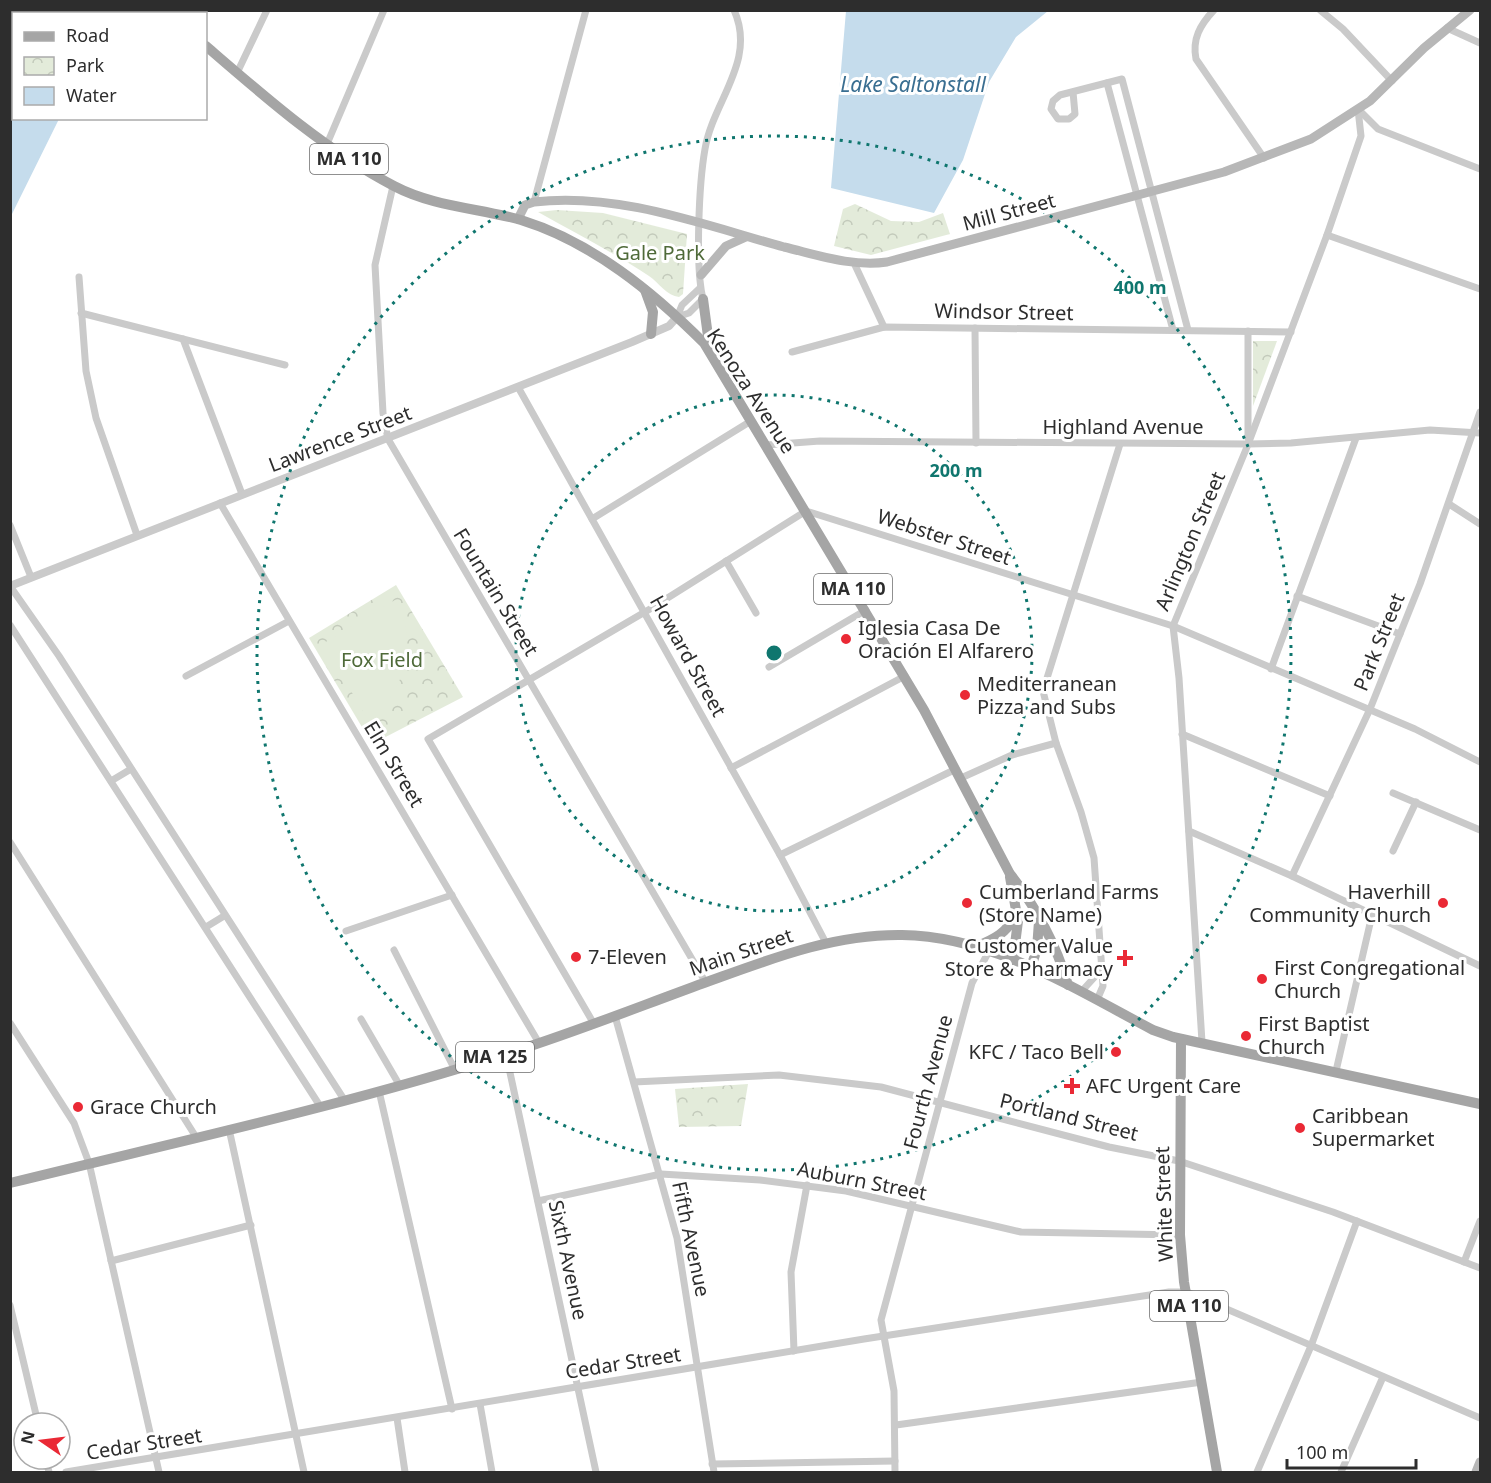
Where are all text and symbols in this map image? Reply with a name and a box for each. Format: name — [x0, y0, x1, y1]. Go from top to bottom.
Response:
legend — [12, 12, 207, 120]
text: Road — [66, 23, 109, 47]
text: Park — [66, 53, 104, 77]
water label: Lake Saltonstall — [840, 70, 986, 98]
text: Water — [66, 83, 117, 107]
road number: MA 110 — [310, 144, 388, 174]
street label: Mill Street — [960, 186, 1058, 237]
park label: Gale Park — [615, 239, 705, 266]
text: 400 m — [1113, 275, 1167, 299]
street label: Windsor Street — [934, 297, 1074, 326]
street label: Kenoza Avenue — [701, 323, 802, 458]
street label: Lawrence Street — [265, 399, 415, 478]
street label: Highland Avenue — [1042, 413, 1204, 440]
text: 200 m — [929, 458, 983, 482]
street label: Arlington Street — [1148, 467, 1231, 615]
street label: Webster Street — [874, 502, 1015, 571]
street label: Fountain Street — [448, 523, 545, 660]
road number: MA 110 — [814, 574, 892, 604]
street label: Park Street — [1347, 589, 1410, 695]
street label: Howard Street — [644, 590, 733, 721]
place label: Iglesia Casa De Oración El Alfarero — [858, 614, 1034, 664]
marker: Iglesia Casa De Oración El Alfarero — [839, 632, 853, 646]
centre of rings — [764, 643, 784, 663]
park label: Fox Field — [341, 646, 423, 673]
place label: Mediterranean Pizza and Subs — [977, 670, 1117, 720]
marker: Mediterranean Pizza and Subs — [958, 688, 972, 702]
street label: Elm Street — [358, 716, 431, 812]
place label: Cumberland Farms (Store Name) — [979, 878, 1159, 928]
place label: Haverhill Community Church — [1249, 878, 1431, 928]
marker: Cumberland Farms (Store Name) — [960, 896, 974, 910]
marker: Haverhill Community Church — [1436, 896, 1450, 910]
street label: Main Street — [685, 921, 796, 982]
place label: Customer Value Store & Pharmacy — [945, 932, 1114, 982]
place label: 7-Eleven — [588, 943, 667, 970]
marker: 7-Eleven — [569, 950, 583, 964]
marker: Customer Value Store & Pharmacy — [1118, 951, 1132, 965]
place label: First Congregational Church — [1274, 954, 1465, 1004]
marker: First Congregational Church — [1255, 972, 1269, 986]
place label: First Baptist Church — [1258, 1010, 1370, 1060]
street label: Fourth Avenue — [897, 1012, 958, 1152]
marker: First Baptist Church — [1239, 1029, 1253, 1043]
place label: KFC / Taco Bell — [969, 1038, 1104, 1065]
road number: MA 125 — [456, 1042, 534, 1072]
marker: KFC / Taco Bell — [1109, 1045, 1123, 1059]
place label: AFC Urgent Care — [1086, 1072, 1241, 1099]
marker: AFC Urgent Care — [1063, 1077, 1081, 1095]
street label: Portland Street — [997, 1086, 1141, 1147]
place label: Grace Church — [90, 1093, 217, 1120]
marker: Grace Church — [71, 1100, 85, 1114]
place label: Caribbean Supermarket — [1312, 1102, 1435, 1152]
marker: Caribbean Supermarket — [1293, 1121, 1307, 1135]
street label: White Street — [1148, 1146, 1179, 1262]
street label: Auburn Street — [795, 1155, 929, 1206]
street label: Fifth Avenue — [666, 1179, 717, 1299]
street label: Sixth Avenue — [543, 1198, 594, 1322]
road number: MA 110 — [1150, 1291, 1228, 1321]
street label: Cedar Street — [563, 1340, 683, 1385]
north arrow — [12, 1411, 72, 1471]
street label: Cedar Street — [84, 1421, 204, 1466]
text: N — [15, 1428, 40, 1446]
scale bar — [1287, 1432, 1416, 1470]
text: 100 m — [1296, 1440, 1348, 1464]

